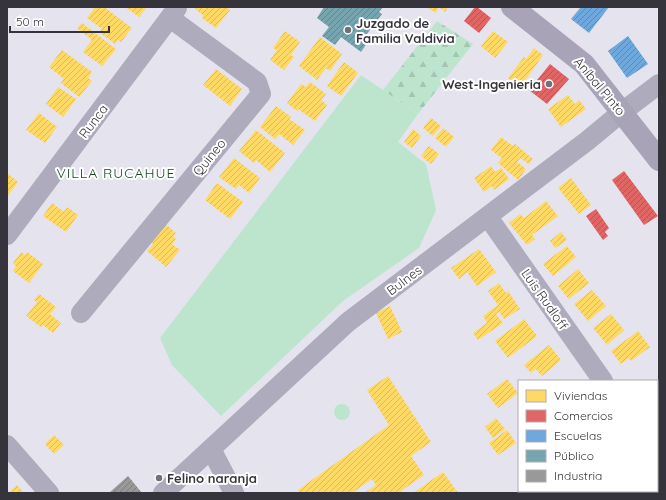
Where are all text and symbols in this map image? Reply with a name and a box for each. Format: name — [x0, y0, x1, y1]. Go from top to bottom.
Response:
scale bar — [10, 8, 109, 34]
text: 50 m — [16, 14, 44, 29]
place label: Juzgado de Familia Valdivia — [356, 15, 455, 46]
marker: Juzgado de Familia Valdivia — [343, 25, 353, 35]
street label: Aníbal Pinto — [571, 54, 629, 119]
place label: West-Ingenieria — [442, 76, 541, 92]
marker: West-Ingenieria — [544, 79, 554, 89]
street label: Runca — [75, 101, 111, 141]
street label: Quineo — [189, 135, 229, 179]
district label: VILLA RUCAHUE — [56, 164, 176, 182]
street label: Bulnes — [383, 262, 425, 298]
street label: Luis Rudloff — [518, 265, 572, 333]
legend — [518, 380, 658, 492]
text: Viviendas — [554, 388, 608, 403]
text: Comercios — [554, 408, 613, 423]
text: Escuelas — [554, 428, 602, 443]
text: Público — [554, 448, 594, 463]
text: Industria — [554, 468, 602, 483]
place label: Felino naranja — [167, 470, 257, 486]
marker: Felino naranja — [154, 473, 164, 483]

